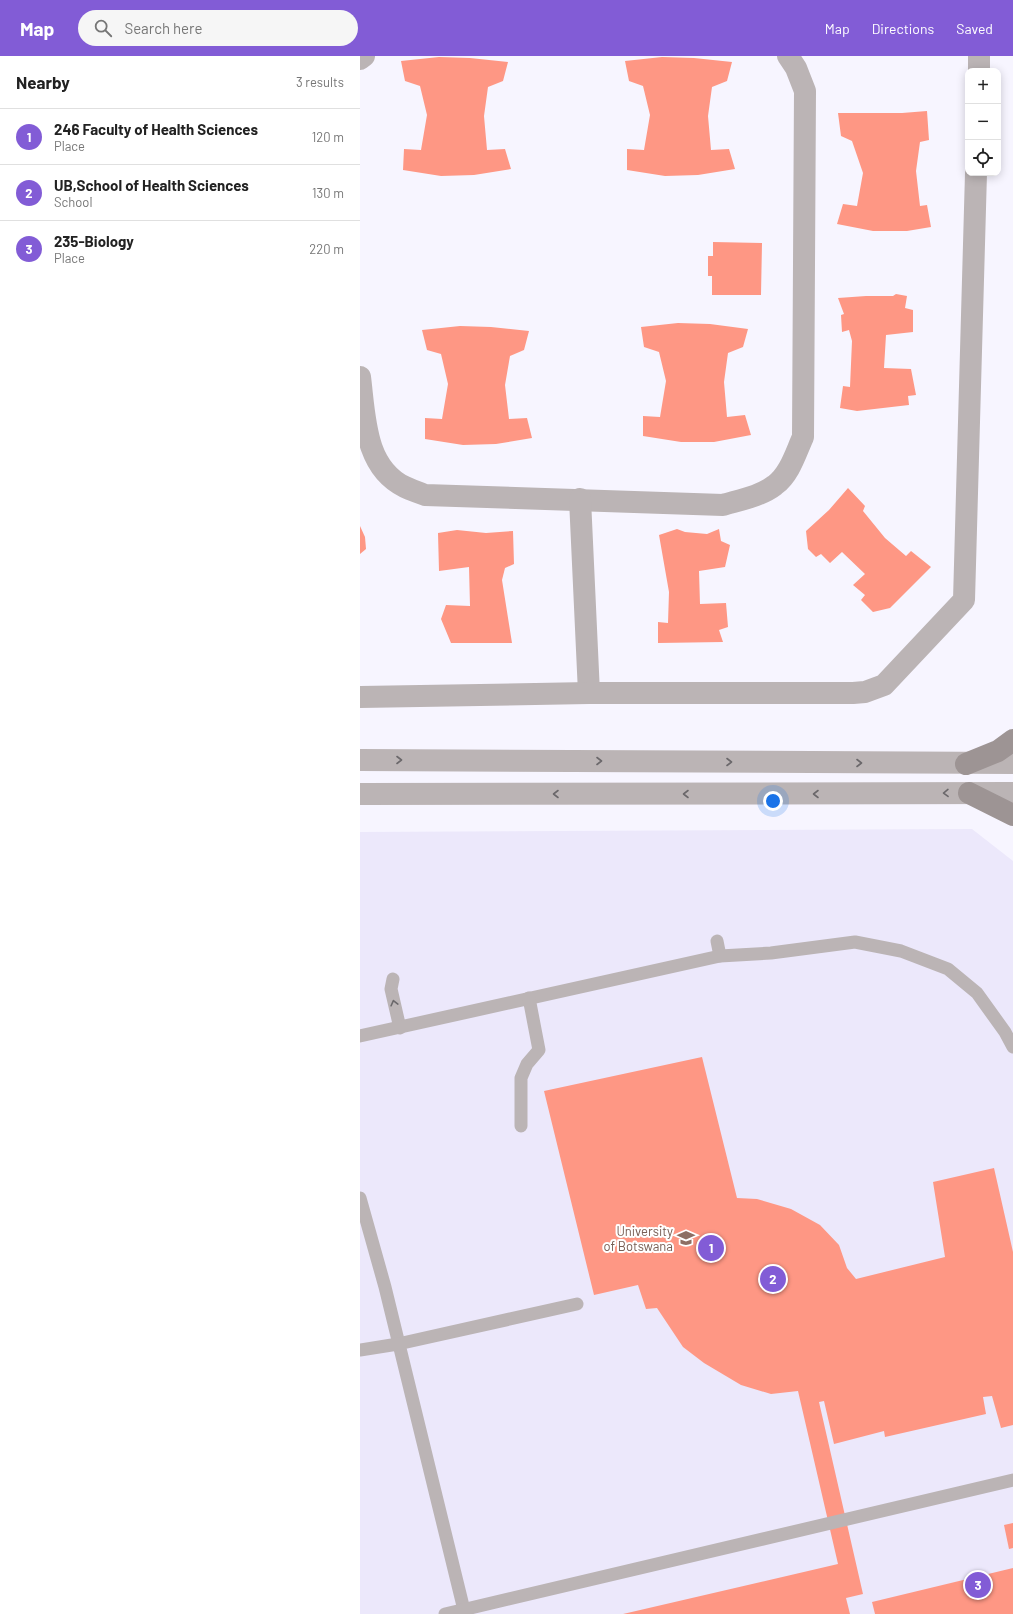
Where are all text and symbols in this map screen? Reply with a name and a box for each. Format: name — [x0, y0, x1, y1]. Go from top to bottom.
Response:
search box — [78, 10, 358, 46]
text: Map — [20, 17, 54, 40]
icon: search — [92, 17, 114, 39]
text: Search here — [124, 19, 202, 37]
text: Map — [825, 20, 850, 37]
text: Directions — [872, 20, 934, 37]
text: Saved — [956, 20, 993, 37]
map controls — [965, 68, 1001, 176]
button: + — [965, 68, 1001, 104]
text: Nearby — [16, 72, 70, 92]
text: 3 results — [296, 74, 344, 90]
button: − — [965, 104, 1001, 140]
text: 246 Faculty of Health Sciences — [54, 120, 258, 138]
text: 1 — [27, 129, 31, 145]
text: 120 m — [312, 129, 344, 145]
text: Place — [54, 138, 85, 154]
button: locate — [965, 140, 1001, 176]
text: UB,School of Health Sciences — [54, 176, 249, 194]
text: 2 — [25, 185, 33, 201]
text: 130 m — [312, 185, 344, 201]
text: School — [54, 194, 92, 210]
text: 235-Biology — [54, 232, 134, 250]
text: 3 — [25, 241, 33, 257]
text: 220 m — [309, 241, 344, 257]
text: Place — [54, 250, 85, 266]
one-way arrow — [396, 756, 402, 764]
one-way arrow — [596, 757, 602, 765]
one-way arrow — [726, 758, 732, 766]
one-way arrow — [856, 759, 862, 767]
one-way arrow — [943, 789, 949, 797]
one-way arrow — [553, 790, 559, 798]
one-way arrow — [683, 790, 689, 798]
one-way arrow — [813, 790, 819, 798]
your location — [763, 791, 783, 811]
one-way arrow — [390, 1000, 399, 1007]
place label: University of Botswana — [604, 1223, 673, 1254]
school or university icon: University of Botswana — [676, 1228, 696, 1248]
pin: 1 — [698, 1233, 724, 1263]
pin: 2 — [760, 1264, 786, 1294]
pin: 3 — [965, 1570, 991, 1600]

